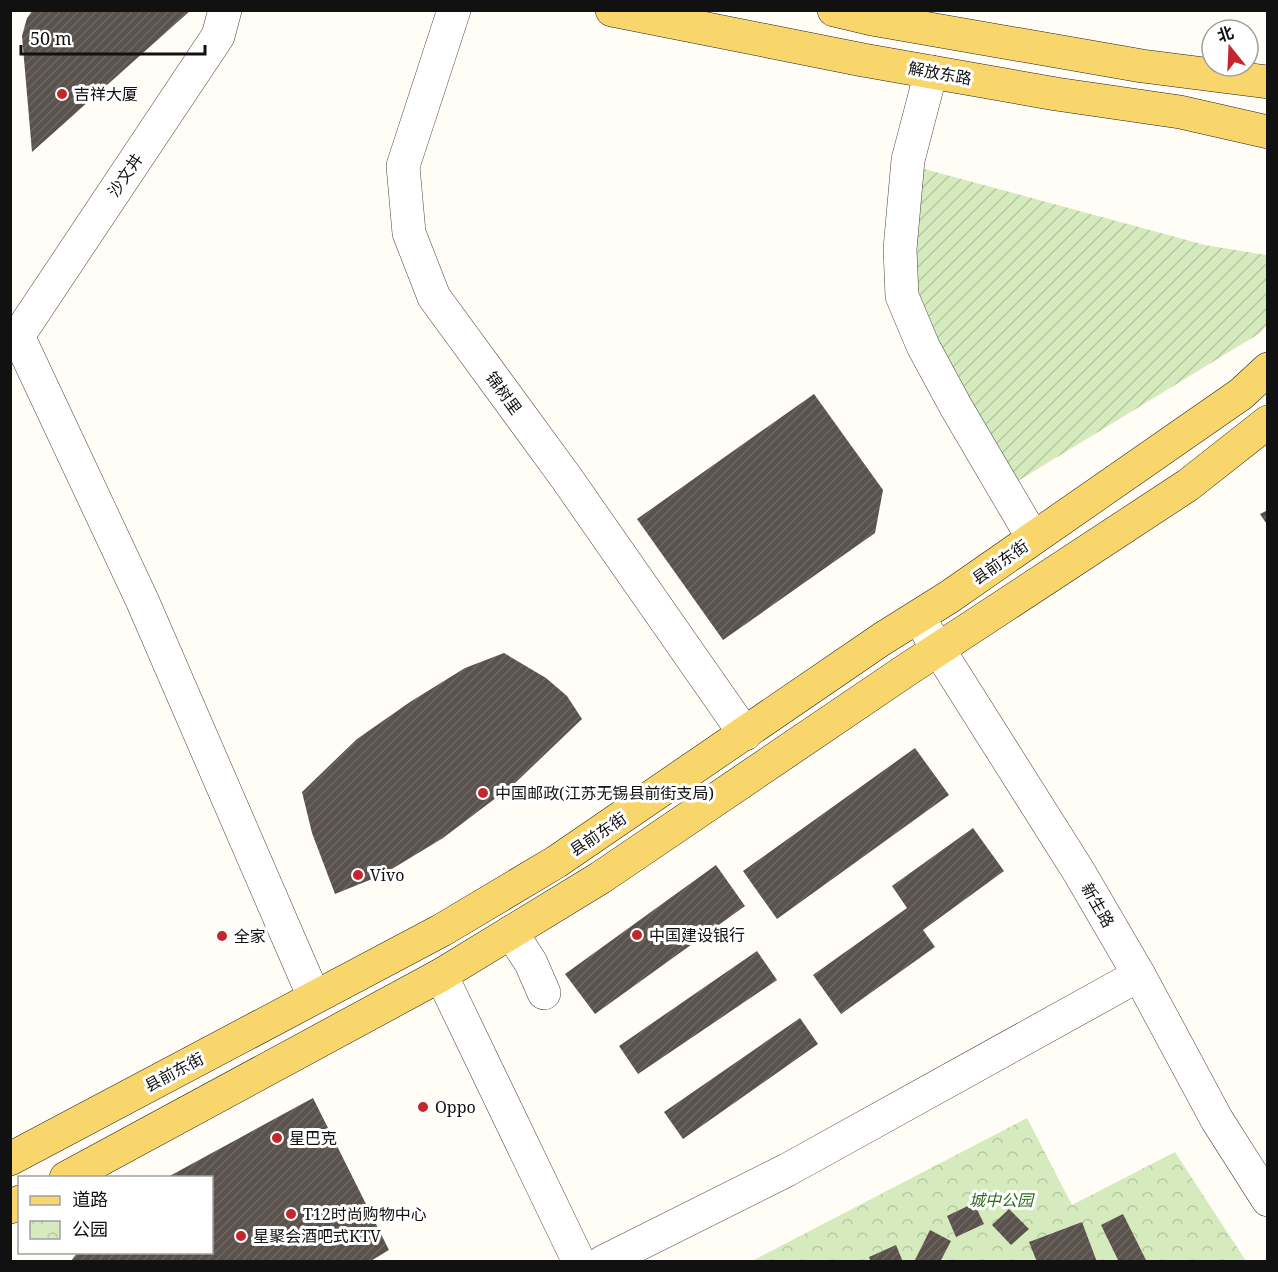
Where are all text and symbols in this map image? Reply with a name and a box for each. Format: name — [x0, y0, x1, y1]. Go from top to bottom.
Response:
scale bar — [21, 18, 206, 56]
north arrow — [1200, 18, 1260, 78]
text: 北 — [1214, 21, 1236, 47]
text: 50 m — [30, 26, 72, 50]
street label: 解放东路 — [907, 57, 973, 89]
place label: 吉祥大厦 — [74, 83, 138, 105]
marker: 吉祥大厦 — [55, 87, 69, 101]
street label: 沙文丼 — [102, 149, 148, 201]
street label: 锦树里 — [481, 367, 527, 419]
street label: 县前东街 — [967, 535, 1033, 589]
place label: 中国邮政(江苏无锡县前街支局) — [495, 782, 714, 804]
marker: 中国邮政(江苏无锡县前街支局) — [476, 786, 490, 800]
street label: 县前东街 — [565, 807, 631, 861]
place label: Vivo — [370, 864, 404, 886]
marker: Vivo — [351, 868, 365, 882]
street label: 新生路 — [1076, 879, 1120, 931]
place label: 中国建设银行 — [649, 924, 745, 946]
place label: 全家 — [234, 925, 266, 947]
marker: 中国建设银行 — [630, 928, 644, 942]
marker: 全家 — [215, 929, 229, 943]
street label: 县前东街 — [141, 1047, 207, 1097]
place label: Oppo — [435, 1096, 476, 1118]
marker: Oppo — [416, 1100, 430, 1114]
place label: 星巴克 — [289, 1127, 337, 1149]
marker: 星巴克 — [270, 1131, 284, 1145]
legend — [18, 1176, 213, 1254]
text: 道路 — [72, 1187, 108, 1211]
park label: 城中公园 — [969, 1189, 1035, 1211]
place label: T12时尚购物中心 — [303, 1203, 427, 1225]
marker: T12时尚购物中心 — [284, 1207, 298, 1221]
text: 公园 — [72, 1217, 108, 1241]
place label: 星聚会酒吧式KTV — [253, 1225, 381, 1247]
marker: 星聚会酒吧式KTV — [234, 1229, 248, 1243]

